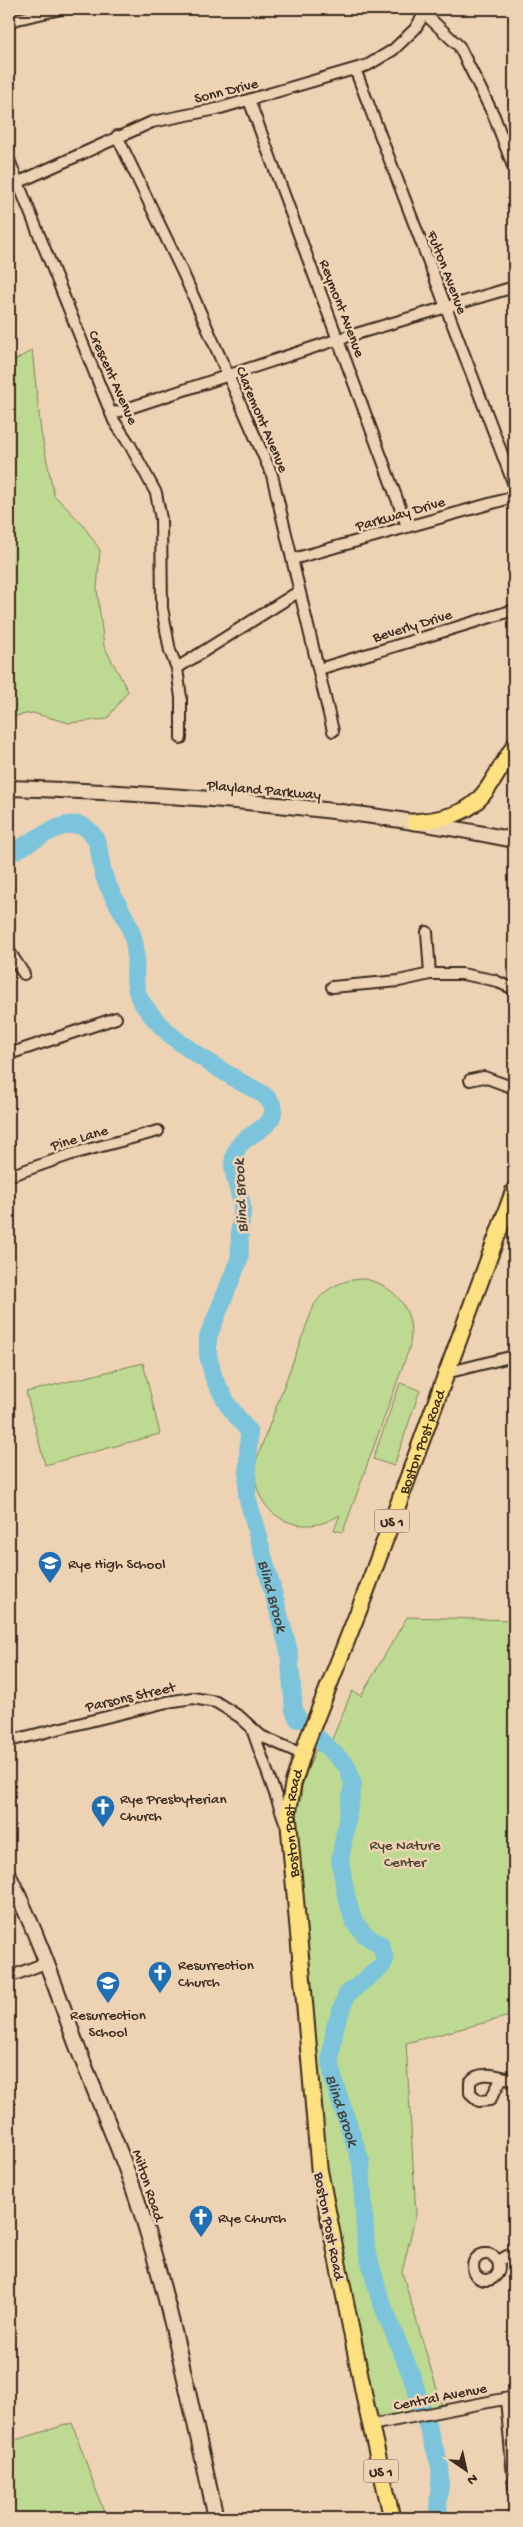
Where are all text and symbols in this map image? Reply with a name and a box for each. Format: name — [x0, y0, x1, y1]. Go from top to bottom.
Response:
street label: Sonn Drive — [193, 75, 261, 109]
street label: Fulton Avenue — [422, 228, 470, 317]
street label: Reymont Avenue — [314, 257, 368, 360]
street label: Crescent Avenue — [83, 328, 141, 428]
street label: Claremont Avenue — [231, 364, 292, 476]
street label: Parkway Drive — [353, 493, 448, 537]
street label: Beverly Drive — [370, 606, 455, 648]
street label: Playland Parkway — [205, 777, 322, 805]
street label: Pine Lane — [48, 1122, 110, 1156]
water label: Blind Brook — [231, 1157, 254, 1233]
street label: Boston Post Road — [395, 1387, 451, 1498]
road number: US 1 — [374, 1510, 410, 1532]
school or university icon: Rye High School — [37, 1550, 63, 1584]
place label: Rye High School — [68, 1556, 165, 1574]
water label: Blind Brook — [252, 1558, 290, 1636]
street label: Parsons Street — [83, 1678, 179, 1717]
street label: Boston Post Road — [281, 1766, 309, 1879]
place label: Rye Presbyterian Church — [120, 1791, 227, 1826]
church icon: Rye Presbyterian Church — [90, 1794, 116, 1828]
park label: Rye Nature Center — [370, 1837, 441, 1872]
place label: Resurrection Church — [178, 1957, 254, 1992]
church icon: Resurrection Church — [147, 1960, 173, 1994]
school or university icon: Resurrection School — [95, 1970, 121, 2004]
place label: Resurrection School — [70, 2007, 146, 2042]
water label: Blind Brook — [320, 2074, 362, 2151]
street label: Milton Road — [127, 2147, 168, 2225]
street label: Boston Post Road — [309, 2170, 348, 2283]
church icon: Rye Church — [188, 2204, 214, 2238]
place label: Rye Church — [218, 2210, 286, 2228]
street label: Central Avenue — [392, 2380, 489, 2416]
north arrow — [440, 2444, 490, 2494]
road number: US 1 — [364, 2460, 398, 2482]
text: N — [463, 2469, 480, 2488]

